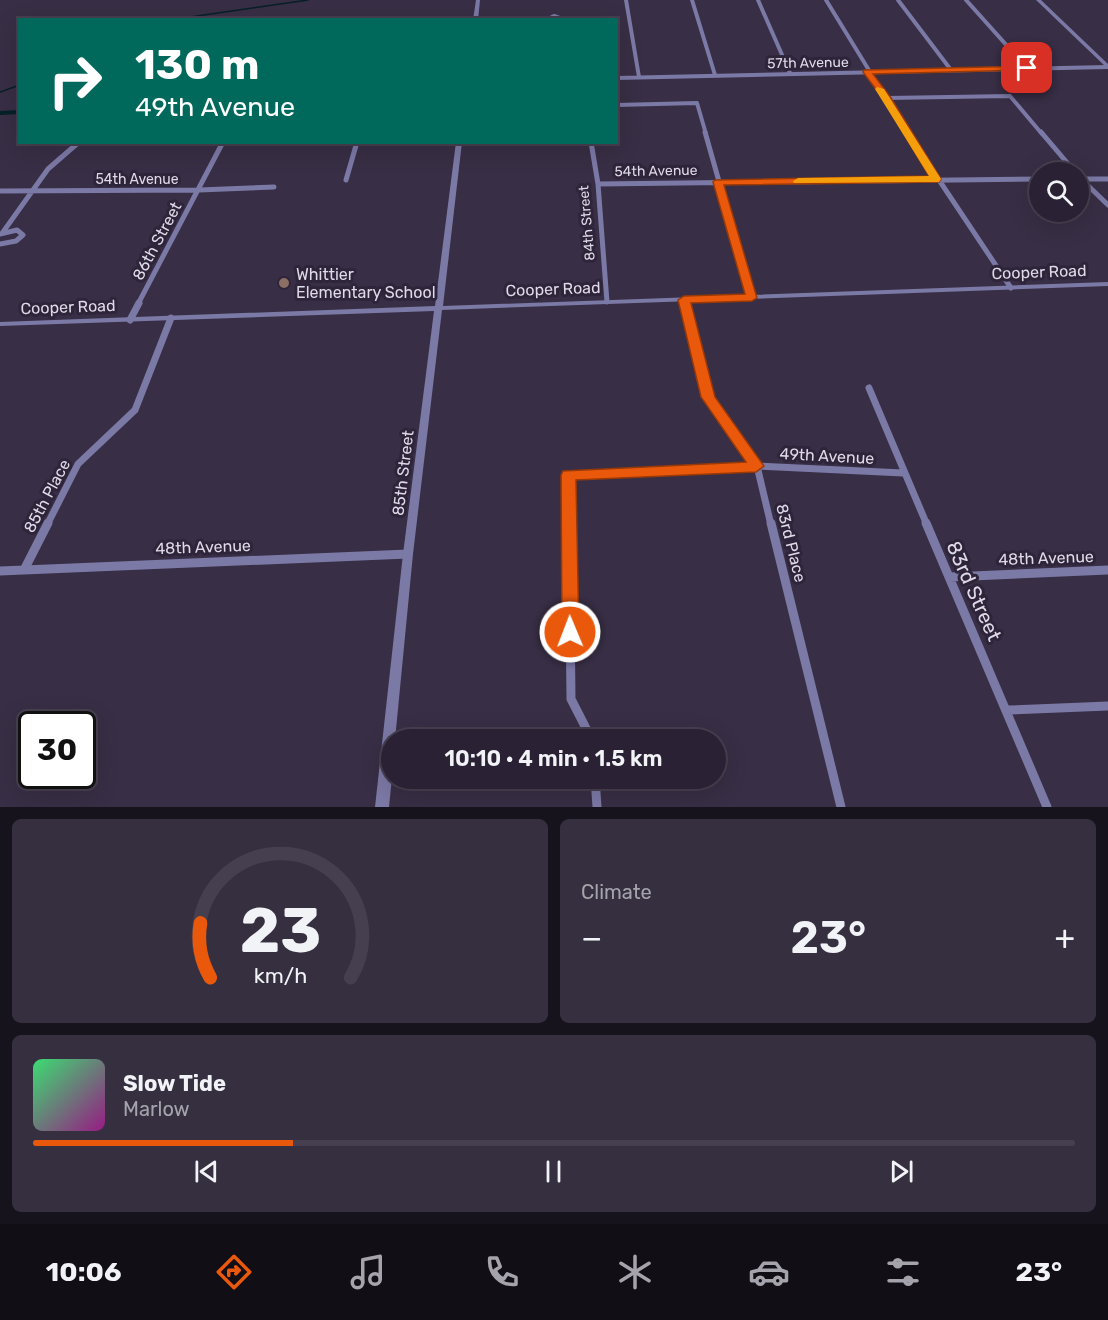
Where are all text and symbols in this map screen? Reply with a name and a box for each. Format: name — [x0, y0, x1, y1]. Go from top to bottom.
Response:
text: 130 m — [135, 40, 260, 90]
icon: right — [36, 42, 114, 120]
pin — [1001, 42, 1052, 93]
icon: arrive — [1010, 51, 1043, 84]
street label: 57th Avenue — [767, 54, 849, 72]
text: 49th Avenue — [135, 91, 295, 123]
street label: 54th Avenue — [614, 162, 698, 180]
map controls — [1029, 162, 1089, 222]
button: search — [1029, 162, 1089, 222]
street label: 54th Avenue — [95, 171, 179, 188]
street label: 84th Street — [575, 184, 599, 261]
street label: 86th Street — [128, 199, 186, 283]
street label: Cooper Road — [991, 261, 1087, 283]
place label: Whittier Elementary School — [296, 265, 436, 302]
marker: Whittier Elementary School — [277, 276, 291, 290]
street label: Cooper Road — [505, 278, 601, 300]
street label: Cooper Road — [20, 296, 116, 318]
street label: 85th Street — [388, 429, 418, 517]
street label: 49th Avenue — [779, 444, 875, 468]
street label: 85th Place — [20, 456, 74, 536]
street label: 83rd Place — [772, 502, 810, 584]
street label: 48th Avenue — [155, 536, 251, 558]
street label: 83rd Street — [941, 537, 1007, 645]
street label: 48th Avenue — [998, 547, 1094, 569]
position arrow — [538, 600, 602, 664]
speed limit sign: 30 — [18, 711, 96, 789]
text: 10:10 · 4 min · 1.5 km — [445, 745, 663, 772]
text: Climate — [581, 880, 652, 904]
text: 23 — [239, 894, 321, 968]
text: 23° — [791, 911, 866, 964]
text: − — [581, 918, 602, 957]
text: + — [1054, 918, 1075, 957]
text: km/h — [253, 963, 307, 988]
text: Slow Tide — [123, 1070, 226, 1097]
text: Marlow — [123, 1097, 190, 1121]
icon: previous — [190, 1155, 223, 1188]
icon: pause — [537, 1155, 570, 1188]
icon: next — [885, 1155, 918, 1188]
icon: directions — [213, 1251, 255, 1293]
icon: music — [347, 1251, 389, 1293]
icon: phone — [481, 1251, 523, 1293]
icon: climate — [614, 1251, 656, 1293]
icon: car — [748, 1251, 790, 1293]
icon: filters — [882, 1251, 924, 1293]
text: 10:06 — [46, 1256, 121, 1288]
text: 23° — [1016, 1256, 1062, 1288]

